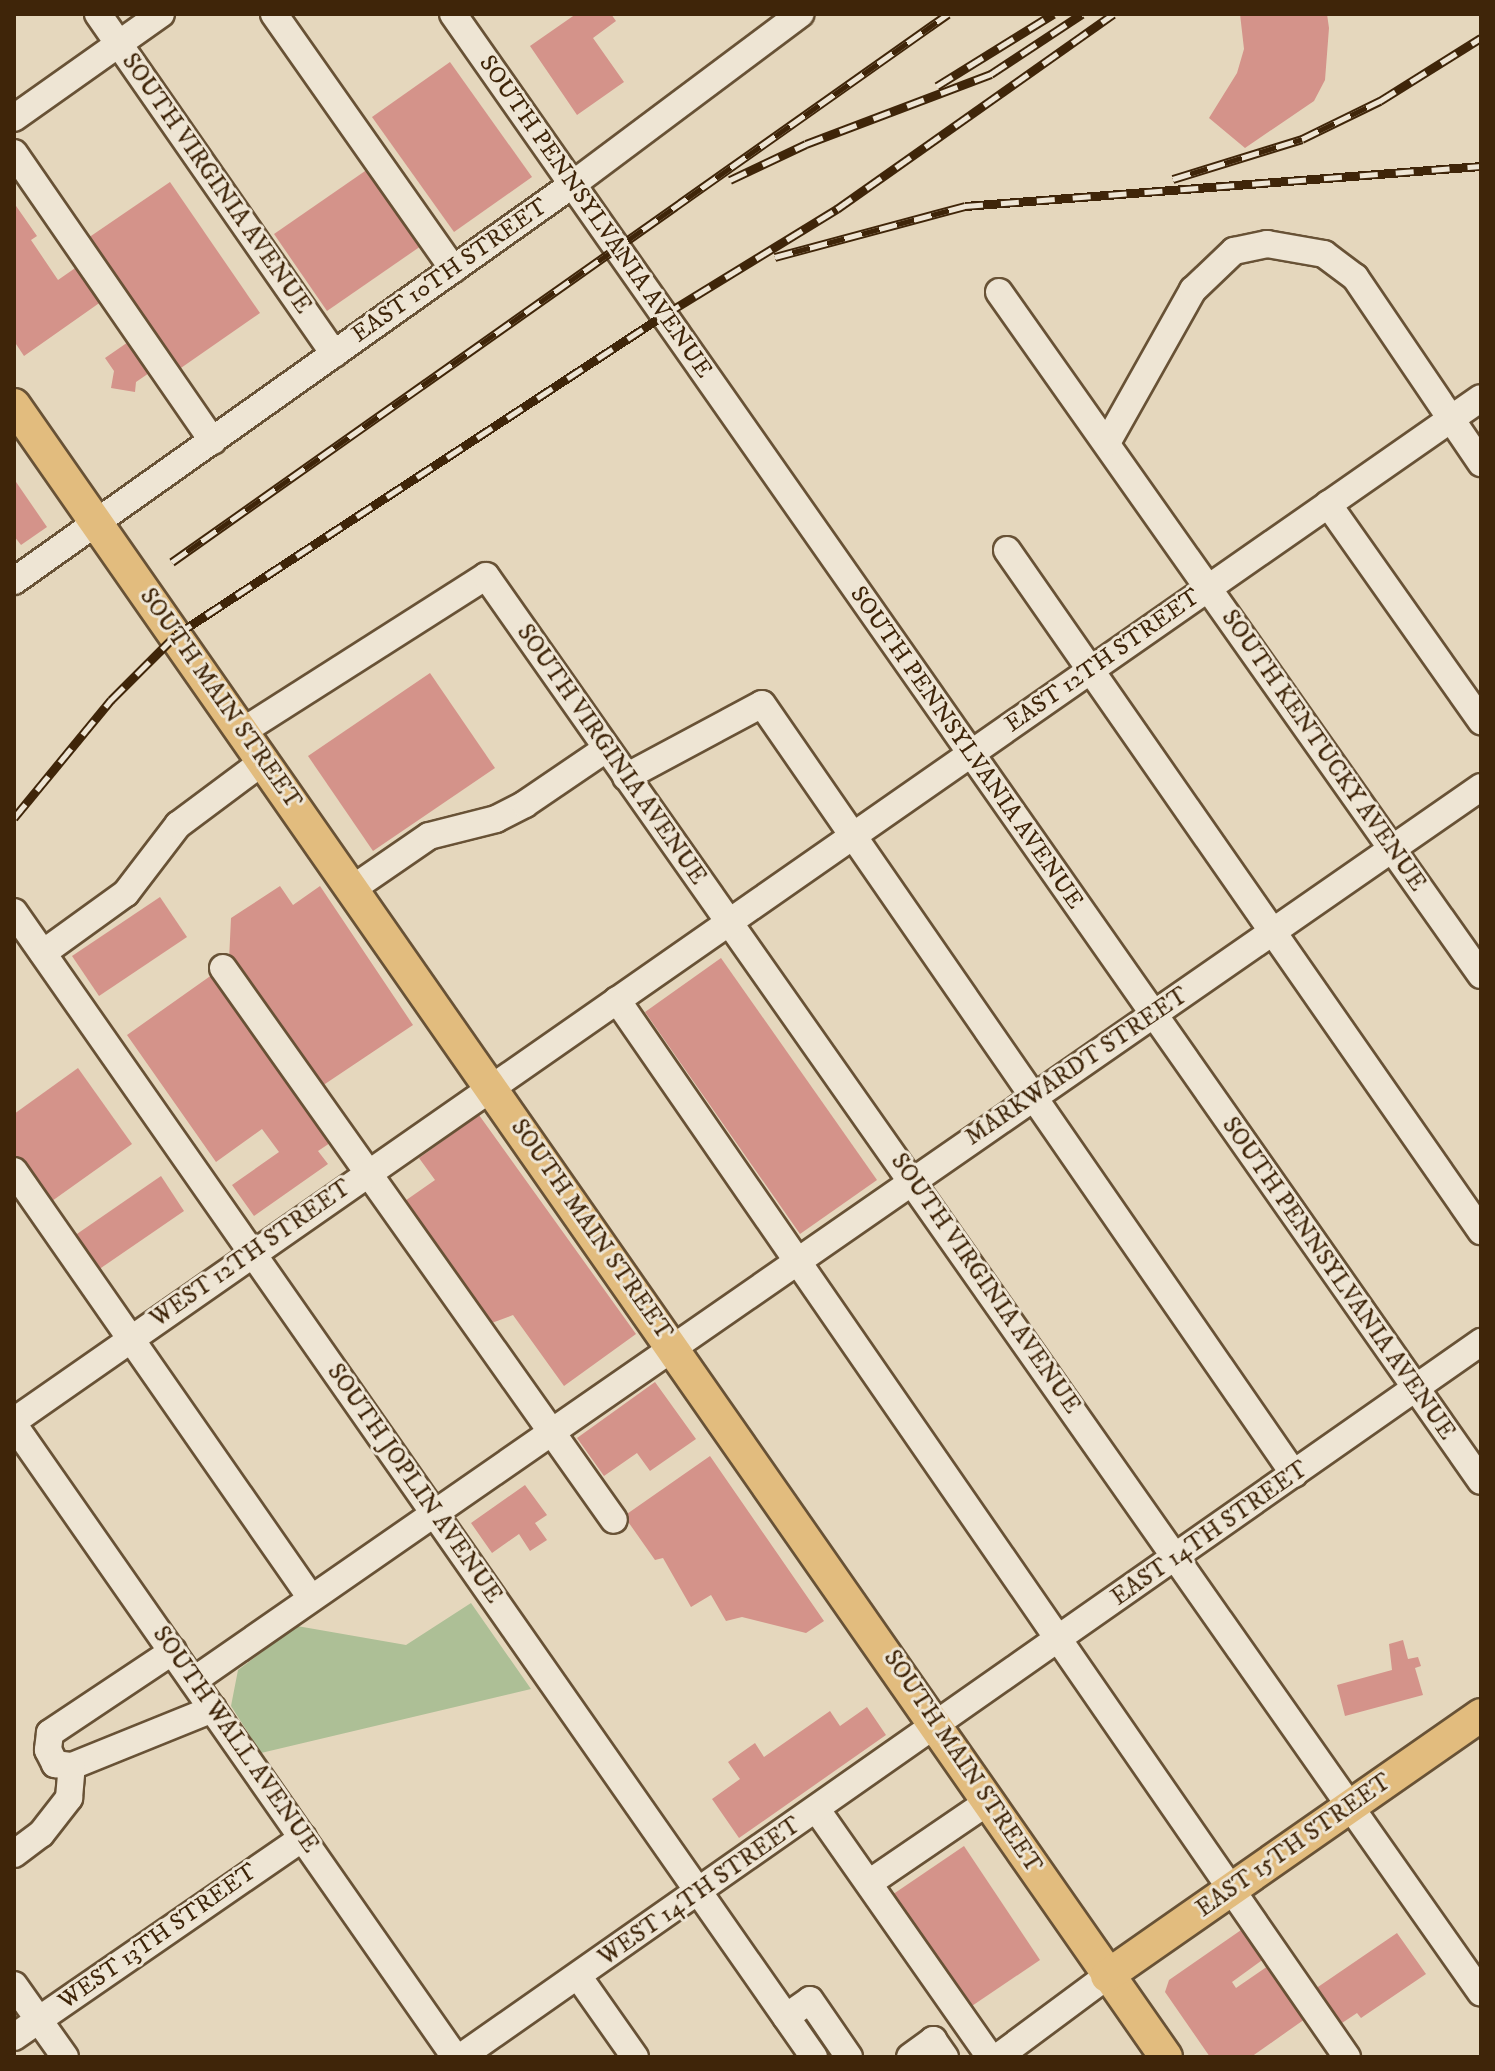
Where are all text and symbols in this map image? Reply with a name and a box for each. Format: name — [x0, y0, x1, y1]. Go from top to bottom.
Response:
street label: SOUTH VIRGINIA AVENUE — [115, 48, 317, 320]
street label: SOUTH PENNSYLVANIA AVENUE — [472, 50, 718, 384]
street label: EAST 10TH STREET — [347, 193, 553, 349]
street label: SOUTH PENNSYLVANIA AVENUE — [843, 581, 1089, 915]
street label: SOUTH MAIN STREET — [133, 583, 307, 815]
street label: EAST 12TH STREET — [1000, 583, 1206, 739]
street label: SOUTH KENTUCKY AVENUE — [1215, 605, 1431, 897]
street label: SOUTH VIRGINIA AVENUE — [510, 619, 712, 891]
street label: MARKWARDT STREET — [960, 982, 1194, 1152]
street label: SOUTH PENNSYLVANIA AVENUE — [1215, 1112, 1461, 1446]
street label: SOUTH MAIN STREET — [504, 1114, 678, 1346]
street label: SOUTH VIRGINIA AVENUE — [884, 1148, 1086, 1420]
street label: WEST 12TH STREET — [145, 1174, 357, 1334]
street label: SOUTH JOPLIN AVENUE — [320, 1359, 508, 1609]
street label: EAST 14TH STREET — [1106, 1455, 1314, 1613]
street label: SOUTH WALL AVENUE — [146, 1621, 324, 1859]
street label: SOUTH MAIN STREET — [877, 1645, 1047, 1879]
street label: EAST 15TH STREET — [1191, 1768, 1397, 1924]
street label: WEST 14TH STREET — [593, 1811, 807, 1973]
street label: WEST 13TH STREET — [53, 1858, 263, 2016]

